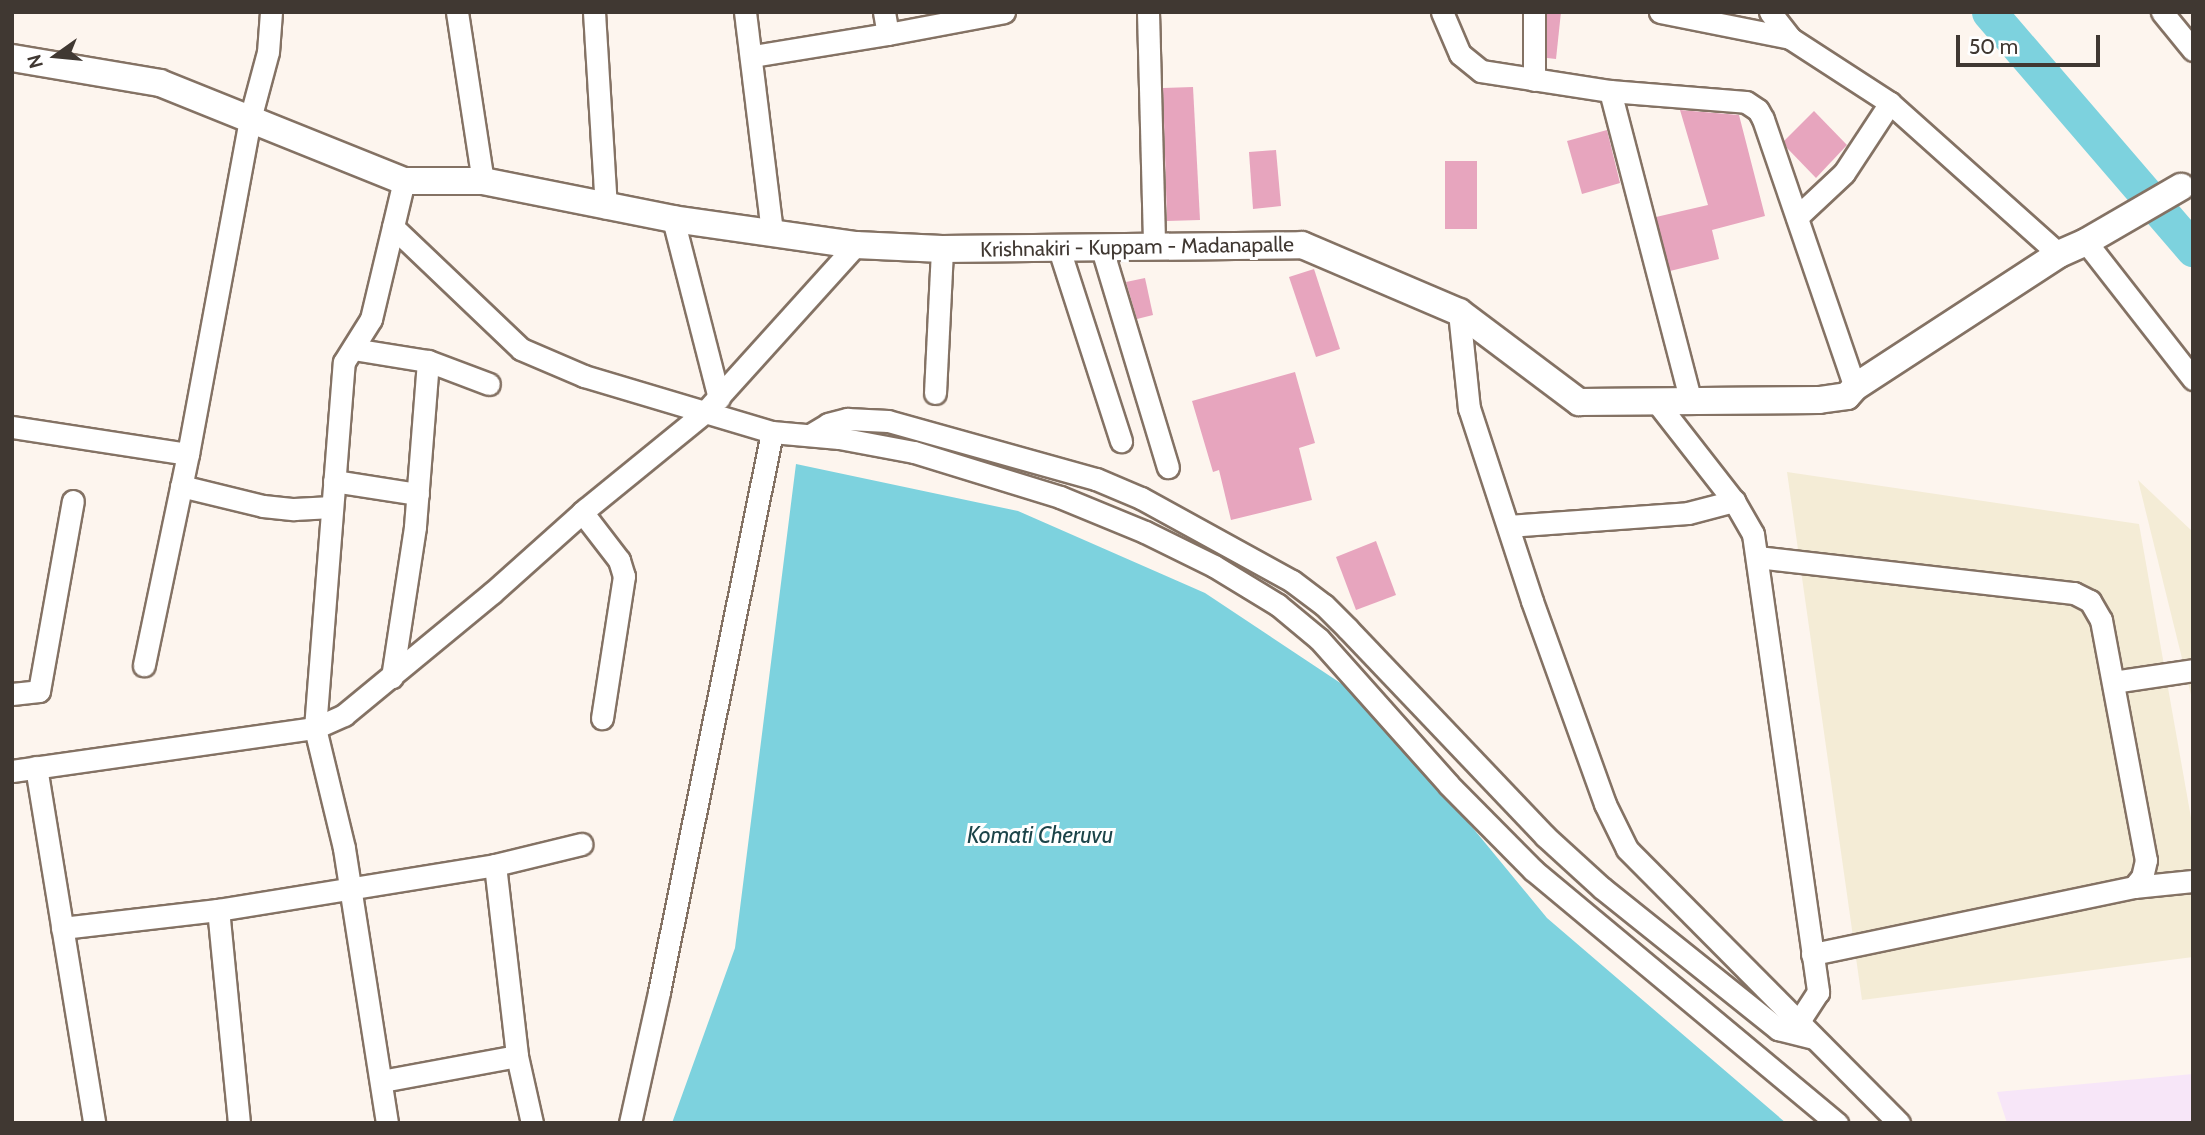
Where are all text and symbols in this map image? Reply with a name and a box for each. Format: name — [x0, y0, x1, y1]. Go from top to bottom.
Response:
north arrow — [21, 21, 91, 91]
scale bar — [1960, 21, 2104, 65]
text: 50 m — [1969, 34, 2018, 59]
text: N — [22, 52, 48, 71]
street label: Krishnakiri - Kuppam - Madanapalle — [980, 232, 1294, 262]
water label: Komati Cheruvu — [967, 821, 1113, 849]

